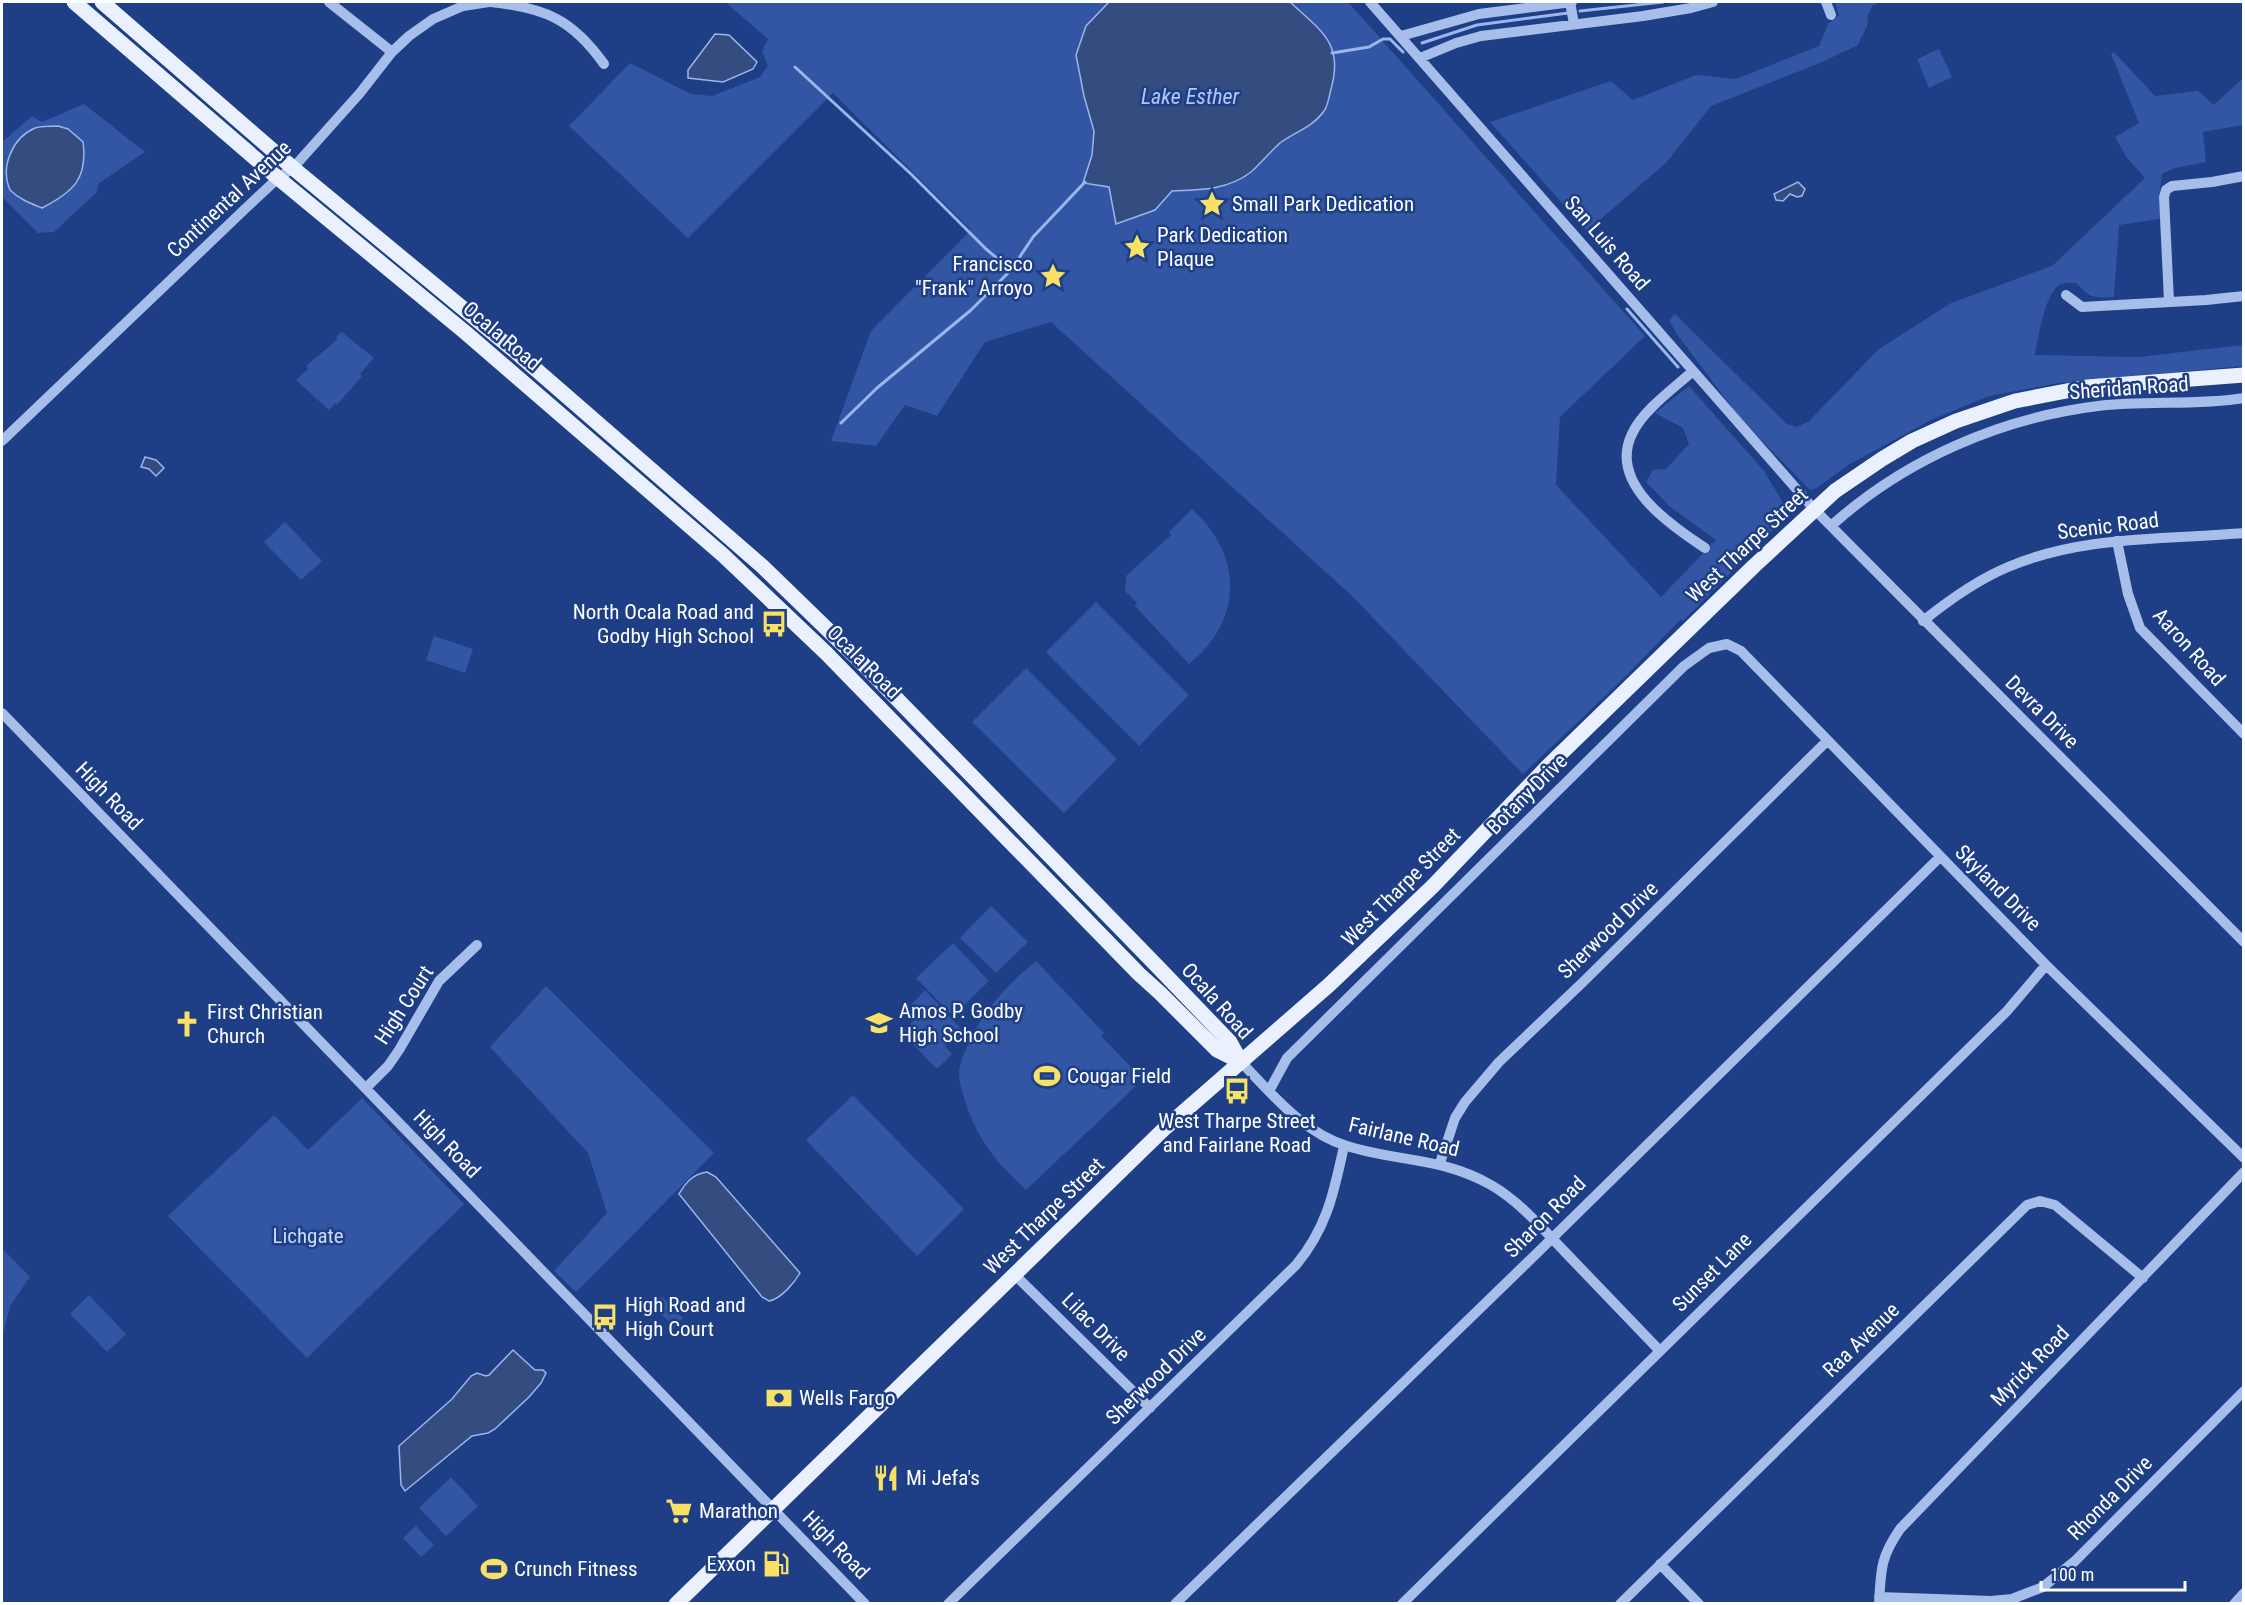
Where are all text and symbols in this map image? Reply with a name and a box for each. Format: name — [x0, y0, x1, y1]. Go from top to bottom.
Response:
water label: Lake Esther — [1141, 84, 1240, 109]
street label: Continental Avenue — [162, 135, 296, 262]
place icon: Small Park Dedication — [1197, 189, 1227, 219]
street label: San Luis Road — [1560, 191, 1654, 295]
place label: Small Park Dedication — [1232, 192, 1414, 216]
place label: Park Dedication Plaque — [1157, 223, 1288, 271]
place icon: Park Dedication Plaque — [1122, 232, 1152, 262]
place label: Francisco "Frank" Arroyo — [915, 252, 1033, 300]
place icon: Francisco "Frank" Arroyo — [1038, 261, 1068, 291]
street label: Ocala Road — [458, 297, 546, 375]
street label: Sheridan Road — [2068, 372, 2190, 404]
street label: West Tharpe Street — [1681, 483, 1813, 607]
street label: Scenic Road — [2056, 508, 2160, 544]
place label: North Ocala Road and Godby High School — [573, 600, 754, 648]
street label: Aaron Road — [2148, 603, 2230, 691]
bus stop icon: North Ocala Road and Godby High School — [759, 609, 789, 639]
street label: Ocala Road — [822, 620, 906, 704]
street label: Devra Drive — [2000, 670, 2084, 754]
street label: Botany Drive — [1482, 749, 1572, 839]
street label: High Road — [71, 757, 147, 835]
street label: West Tharpe Street — [1337, 823, 1465, 951]
street label: Skyland Drive — [1950, 840, 2046, 936]
street label: Sherwood Drive — [1553, 876, 1663, 984]
street label: Ocala Road — [1177, 958, 1257, 1044]
street label: High Court — [370, 961, 438, 1049]
place label: Amos P. Godby High School — [899, 999, 1023, 1047]
place label: First Christian Church — [207, 1000, 323, 1048]
school or university icon: Amos P. Godby High School — [864, 1008, 894, 1038]
church icon: First Christian Church — [172, 1009, 202, 1039]
sports icon: Cougar Field — [1032, 1061, 1062, 1091]
place label: Cougar Field — [1067, 1064, 1171, 1088]
bus stop icon: West Tharpe Street and Fairlane Road — [1222, 1076, 1252, 1106]
street label: High Road — [409, 1105, 485, 1183]
place label: West Tharpe Street and Fairlane Road — [1158, 1109, 1316, 1157]
street label: Fairlane Road — [1346, 1113, 1462, 1161]
street label: West Tharpe Street — [979, 1153, 1109, 1279]
street label: Sharon Road — [1499, 1171, 1591, 1263]
park label: Lichgate — [272, 1224, 344, 1248]
street label: Sunset Lane — [1668, 1227, 1757, 1316]
street label: Lilac Drive — [1057, 1288, 1135, 1366]
place label: High Road and High Court — [625, 1293, 746, 1341]
street label: Raa Avenue — [1818, 1298, 1904, 1382]
bus stop icon: High Road and High Court — [590, 1302, 620, 1332]
street label: Myrick Road — [1986, 1321, 2074, 1411]
street label: Sherwood Drive — [1101, 1322, 1211, 1430]
bank icon: Wells Fargo — [764, 1383, 794, 1413]
place label: Wells Fargo — [799, 1386, 895, 1410]
street label: Rhonda Drive — [2063, 1451, 2157, 1545]
restaurant icon: Mi Jefa's — [871, 1463, 901, 1493]
place label: Mi Jefa's — [906, 1466, 980, 1490]
supermarket icon: Marathon — [664, 1496, 694, 1526]
place label: Marathon — [699, 1499, 778, 1523]
street label: High Road — [798, 1506, 874, 1584]
fuel station icon: Exxon — [761, 1549, 791, 1579]
place label: Exxon — [707, 1552, 756, 1576]
sports icon: Crunch Fitness — [479, 1554, 509, 1584]
scale bar — [2041, 1554, 2185, 1592]
place label: Crunch Fitness — [514, 1557, 638, 1581]
text: 100 m — [2050, 1564, 2094, 1585]

